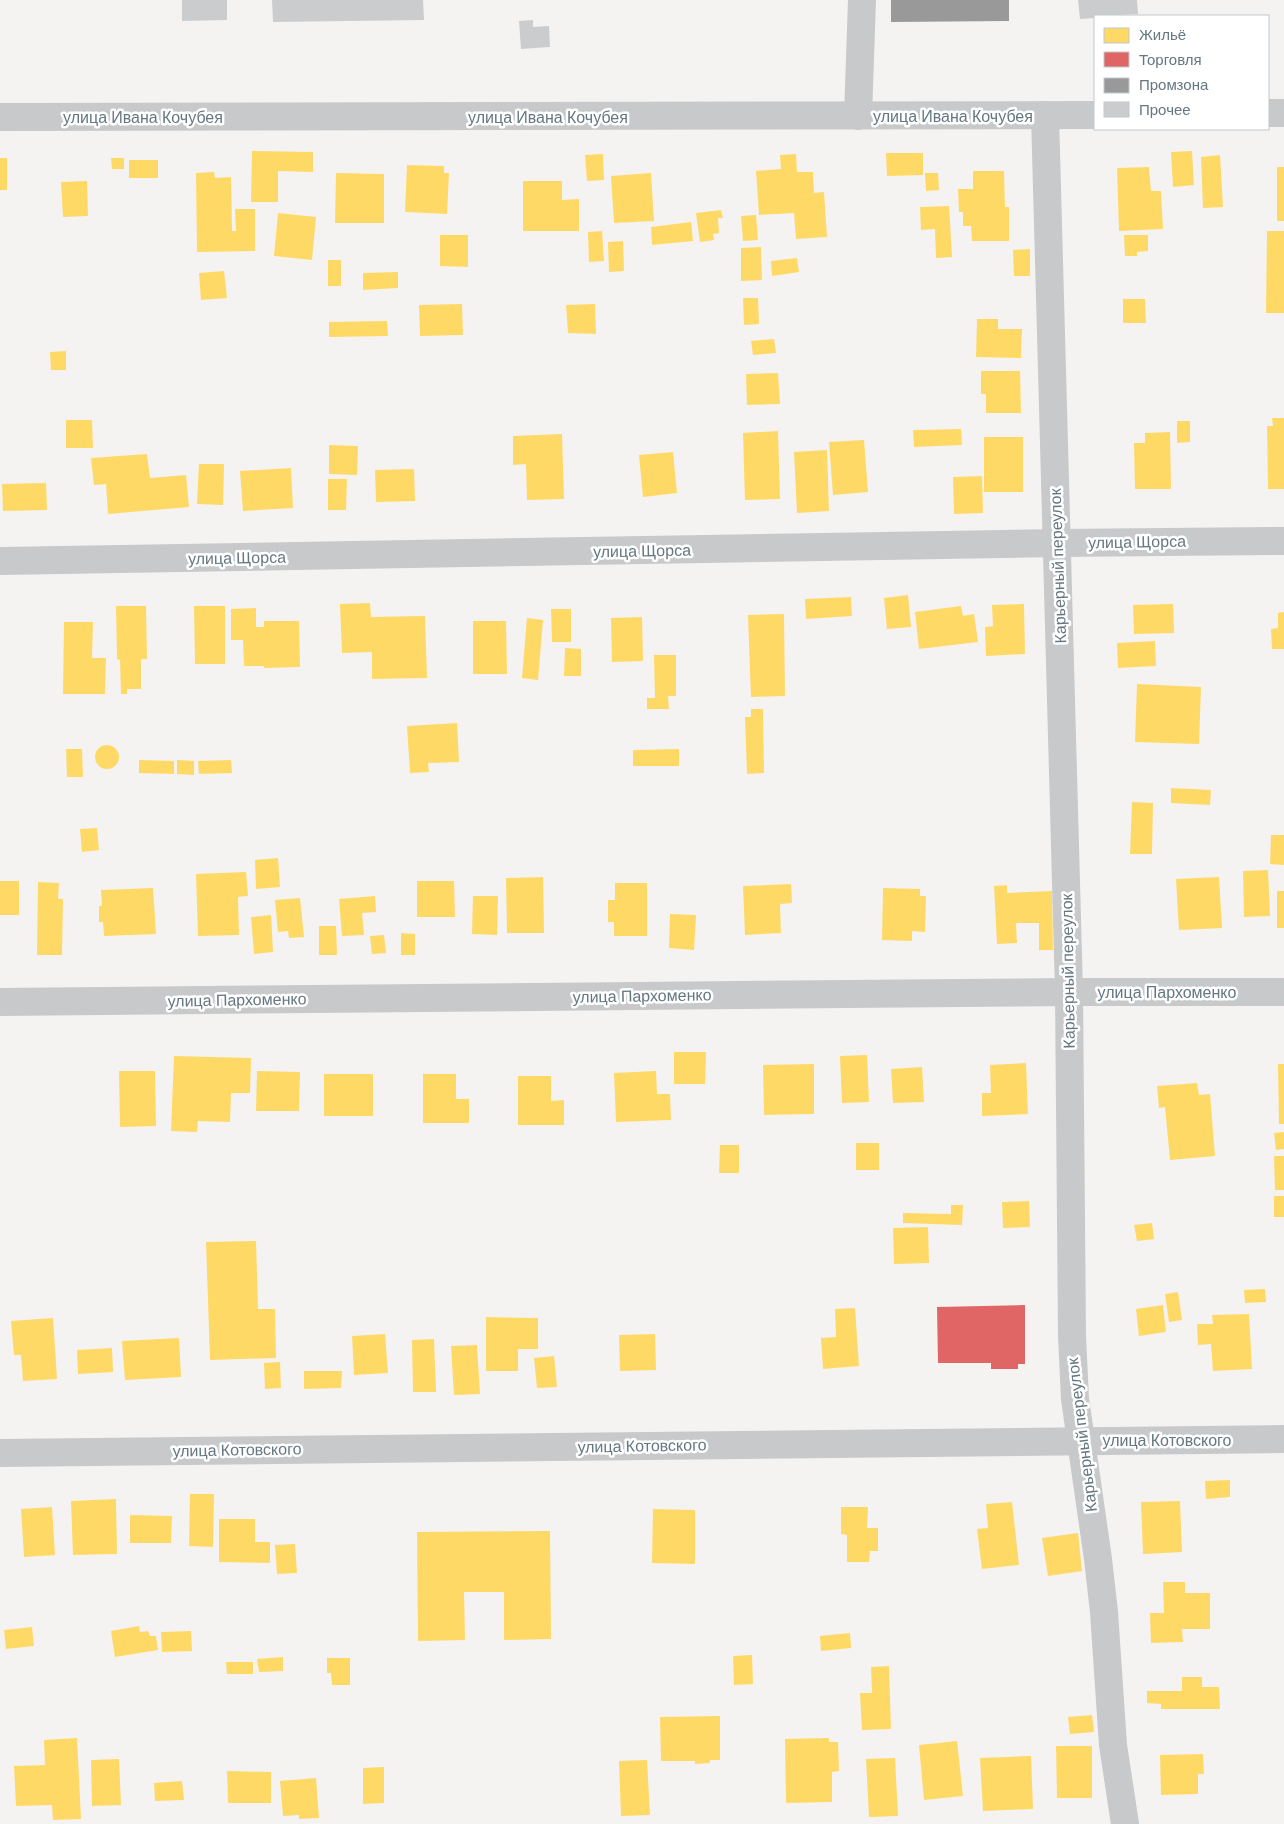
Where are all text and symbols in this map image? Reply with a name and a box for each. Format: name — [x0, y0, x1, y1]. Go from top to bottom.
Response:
legend — [1094, 15, 1269, 130]
text: Жильё — [1139, 25, 1186, 45]
text: Торговля — [1139, 50, 1202, 70]
text: Промзона — [1139, 75, 1209, 95]
text: Прочее — [1139, 100, 1191, 120]
street label: улица Ивана Кочубея — [873, 106, 1033, 127]
street label: улица Ивана Кочубея — [63, 107, 223, 128]
street label: улица Ивана Кочубея — [468, 107, 628, 128]
street label: Карьерный переулок — [1045, 487, 1071, 644]
street label: улица Щорса — [1088, 531, 1186, 553]
street label: улица Щорса — [593, 540, 691, 562]
street label: улица Щорса — [188, 547, 286, 569]
street label: Карьерный переулок — [1056, 892, 1080, 1049]
street label: улица Пархоменко — [1098, 982, 1237, 1003]
street label: улица Пархоменко — [572, 984, 712, 1008]
street label: улица Пархоменко — [167, 988, 307, 1012]
street label: Карьерный переулок — [1062, 1356, 1102, 1513]
street label: улица Котовского — [1103, 1430, 1232, 1451]
street label: улица Котовского — [577, 1434, 707, 1458]
street label: улица Котовского — [172, 1438, 302, 1462]

